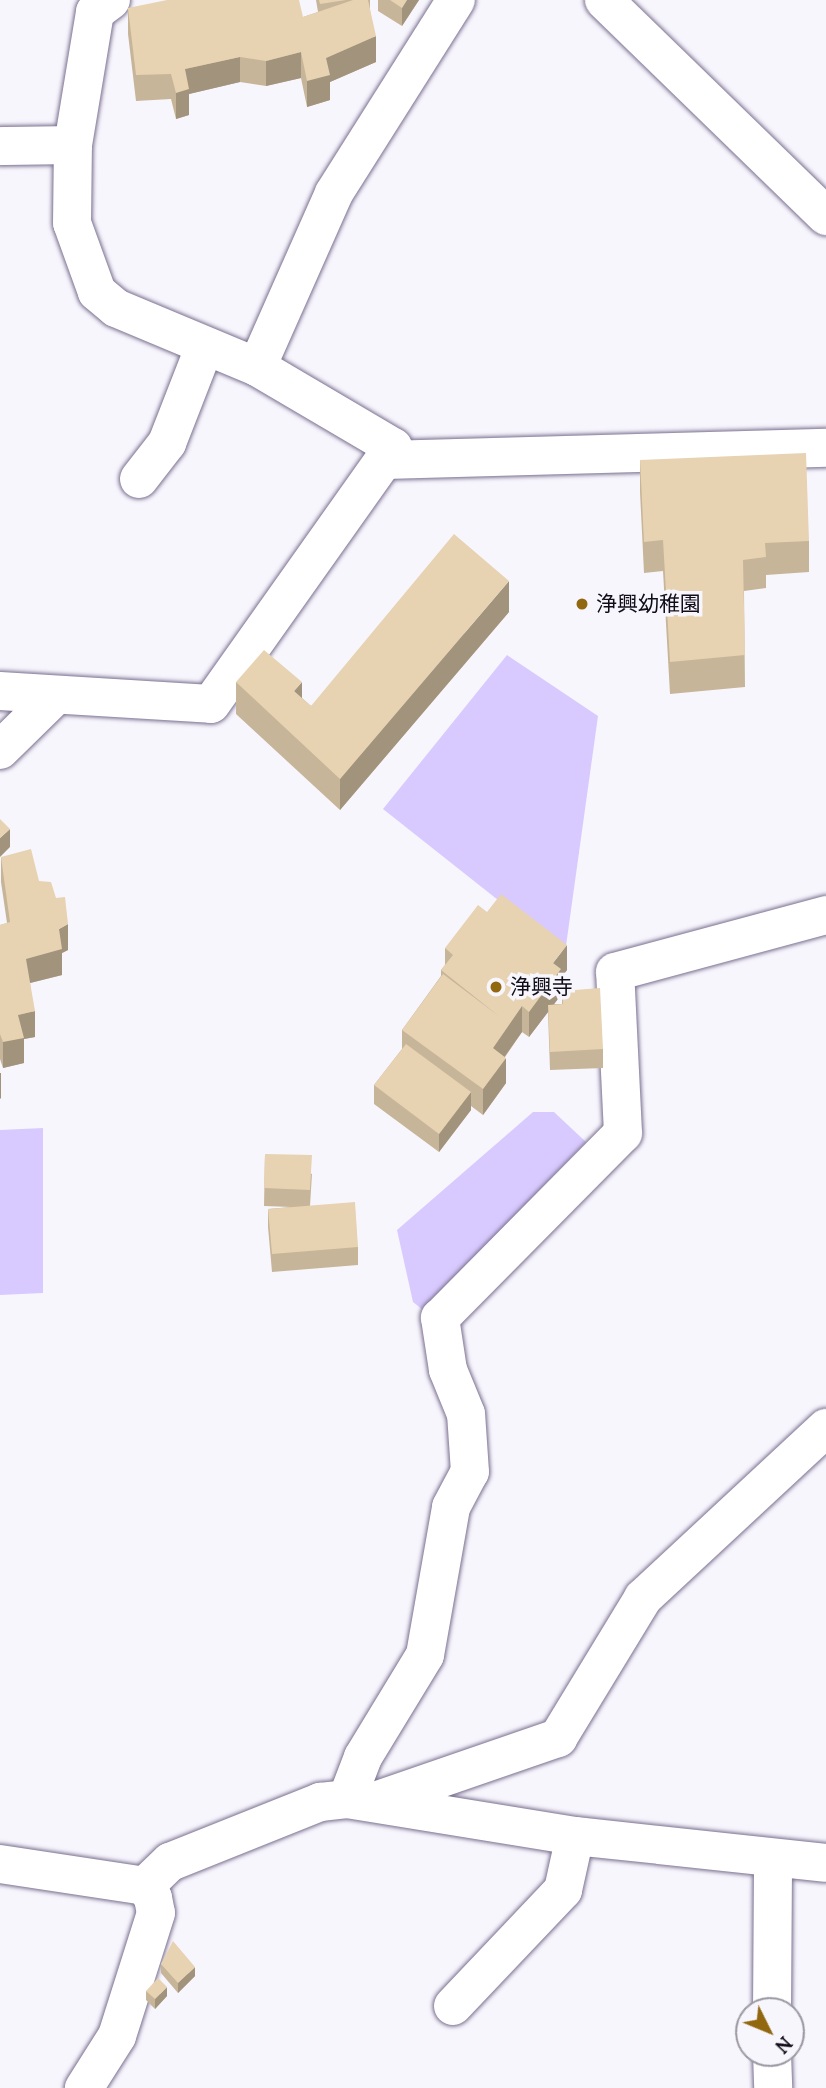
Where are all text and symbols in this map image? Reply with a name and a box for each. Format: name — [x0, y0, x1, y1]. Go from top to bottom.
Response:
place label: 浄興幼稚園 — [596, 591, 701, 617]
marker: 浄興幼稚園 — [574, 596, 590, 612]
place label: 浄興寺 — [510, 974, 573, 1000]
marker: 浄興寺 — [488, 979, 504, 995]
north arrow — [735, 1997, 805, 2067]
text: N — [770, 2031, 798, 2059]

